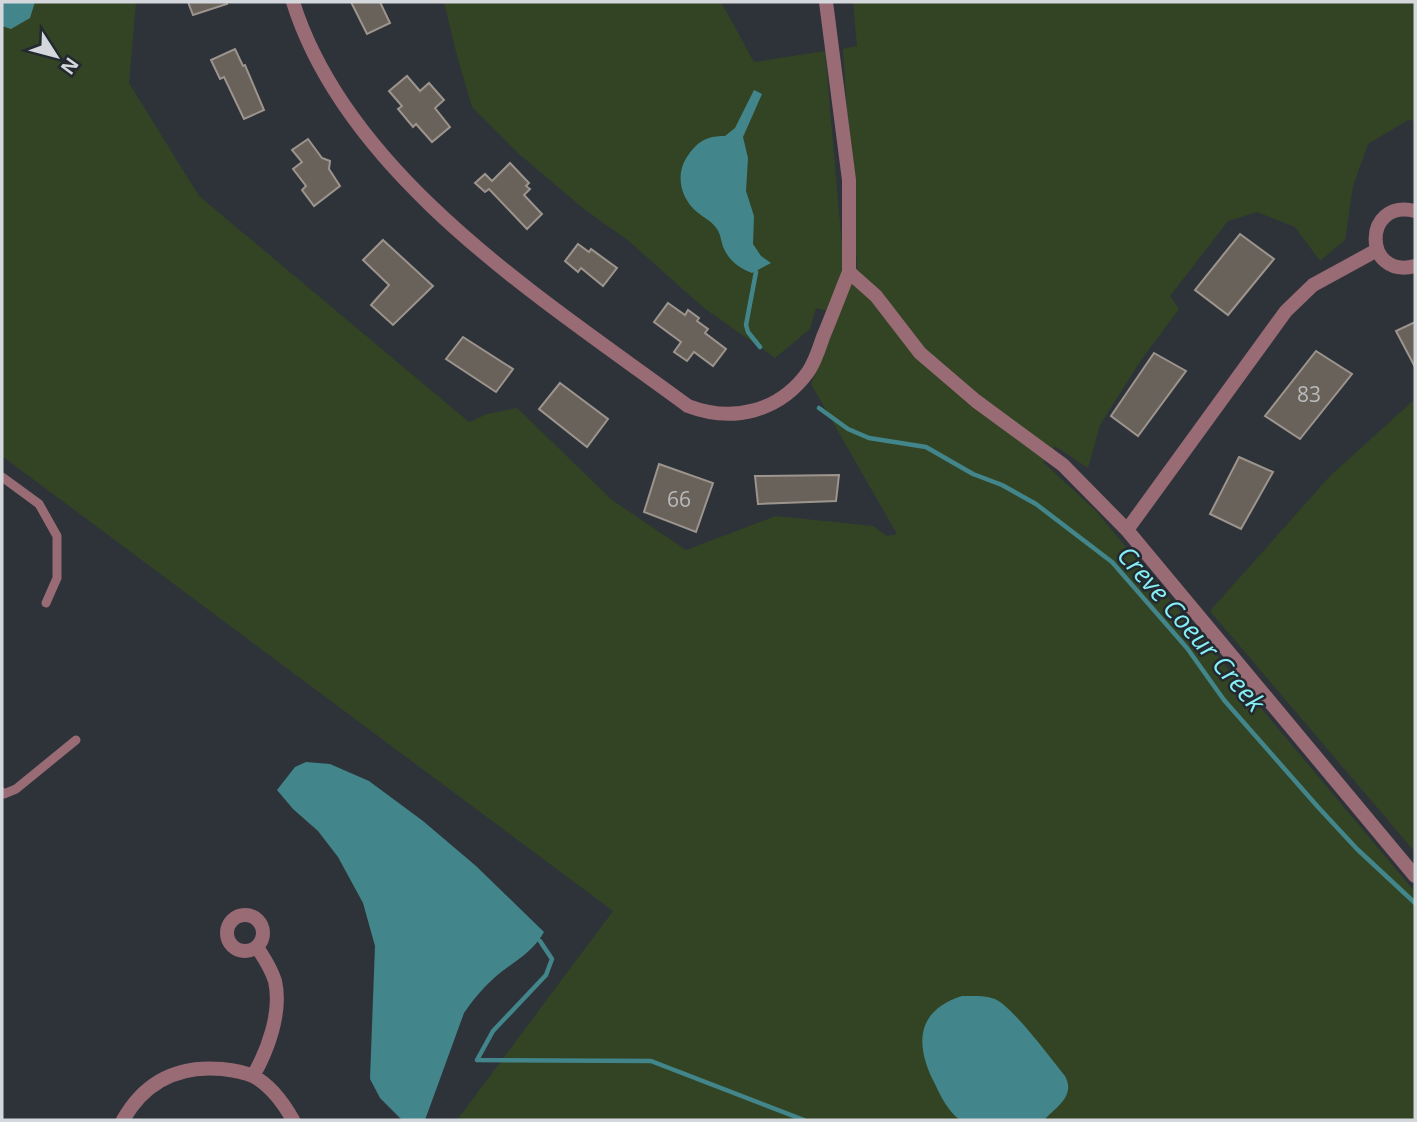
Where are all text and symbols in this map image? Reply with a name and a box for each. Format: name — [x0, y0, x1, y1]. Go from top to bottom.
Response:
north arrow — [21, 21, 91, 91]
text: N — [55, 52, 85, 80]
house number: 83 — [1297, 380, 1321, 408]
house number: 66 — [667, 485, 691, 513]
water label: Creve Coeur Creek — [1110, 538, 1275, 720]

